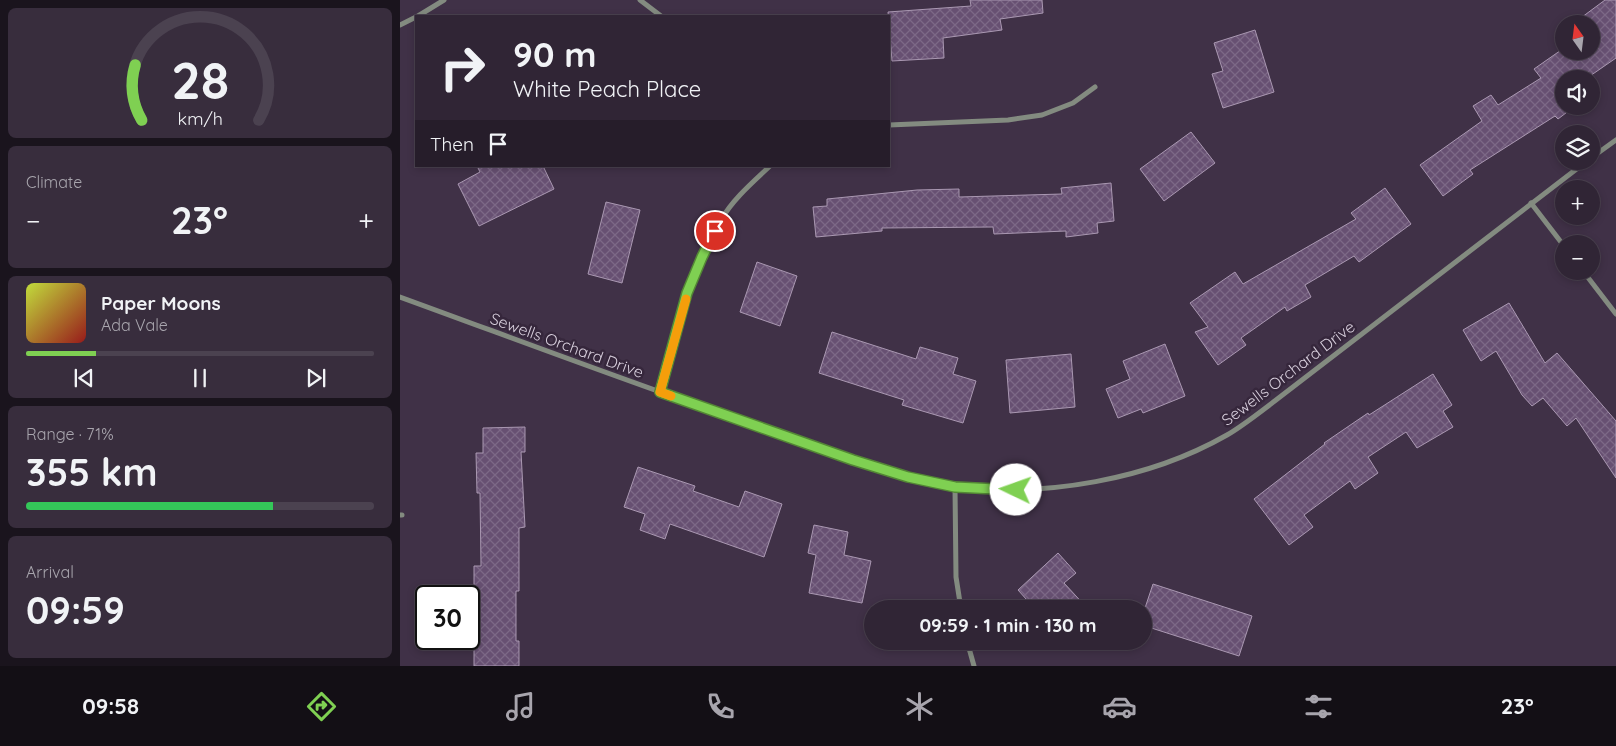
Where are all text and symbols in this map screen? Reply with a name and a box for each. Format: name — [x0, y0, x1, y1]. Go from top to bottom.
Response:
north arrow — [1555, 15, 1600, 60]
map controls — [1555, 15, 1600, 280]
text: 90 m — [513, 32, 596, 76]
icon: right — [430, 35, 495, 100]
text: 28 — [171, 47, 229, 112]
button: sound — [1555, 70, 1600, 115]
text: White Peach Place — [513, 75, 701, 103]
text: km/h — [177, 107, 223, 129]
button: layers — [1555, 125, 1600, 170]
icon: arrive — [484, 130, 512, 158]
text: Then — [430, 132, 474, 156]
text: Climate — [26, 172, 82, 192]
button: + — [1555, 180, 1600, 225]
text: 23° — [171, 196, 228, 244]
text: − — [26, 203, 41, 238]
text: + — [358, 203, 374, 238]
pin — [694, 210, 736, 252]
icon: arrive — [701, 217, 729, 245]
button: − — [1555, 235, 1600, 280]
text: Paper Moons — [101, 291, 221, 315]
street label: Sewells Orchard Drive — [488, 308, 646, 382]
text: Ada Vale — [101, 315, 168, 335]
street label: Sewells Orchard Drive — [1217, 316, 1359, 430]
icon: previous — [70, 364, 98, 392]
icon: pause — [186, 364, 214, 392]
icon: next — [302, 364, 330, 392]
text: Range · 71% — [26, 424, 114, 444]
text: 355 km — [26, 448, 157, 496]
position arrow — [989, 463, 1041, 515]
text: Arrival — [26, 562, 74, 582]
speed limit sign: 30 — [415, 585, 480, 650]
text: 09:59 — [26, 586, 125, 634]
text: 09:59 · 1 min · 130 m — [919, 613, 1097, 637]
icon: directions — [304, 689, 339, 724]
icon: music — [503, 689, 538, 724]
icon: phone — [703, 689, 738, 724]
icon: climate — [902, 689, 937, 724]
icon: car — [1102, 689, 1137, 724]
icon: filters — [1301, 689, 1336, 724]
text: 09:58 — [82, 692, 139, 720]
text: 23° — [1501, 692, 1534, 720]

